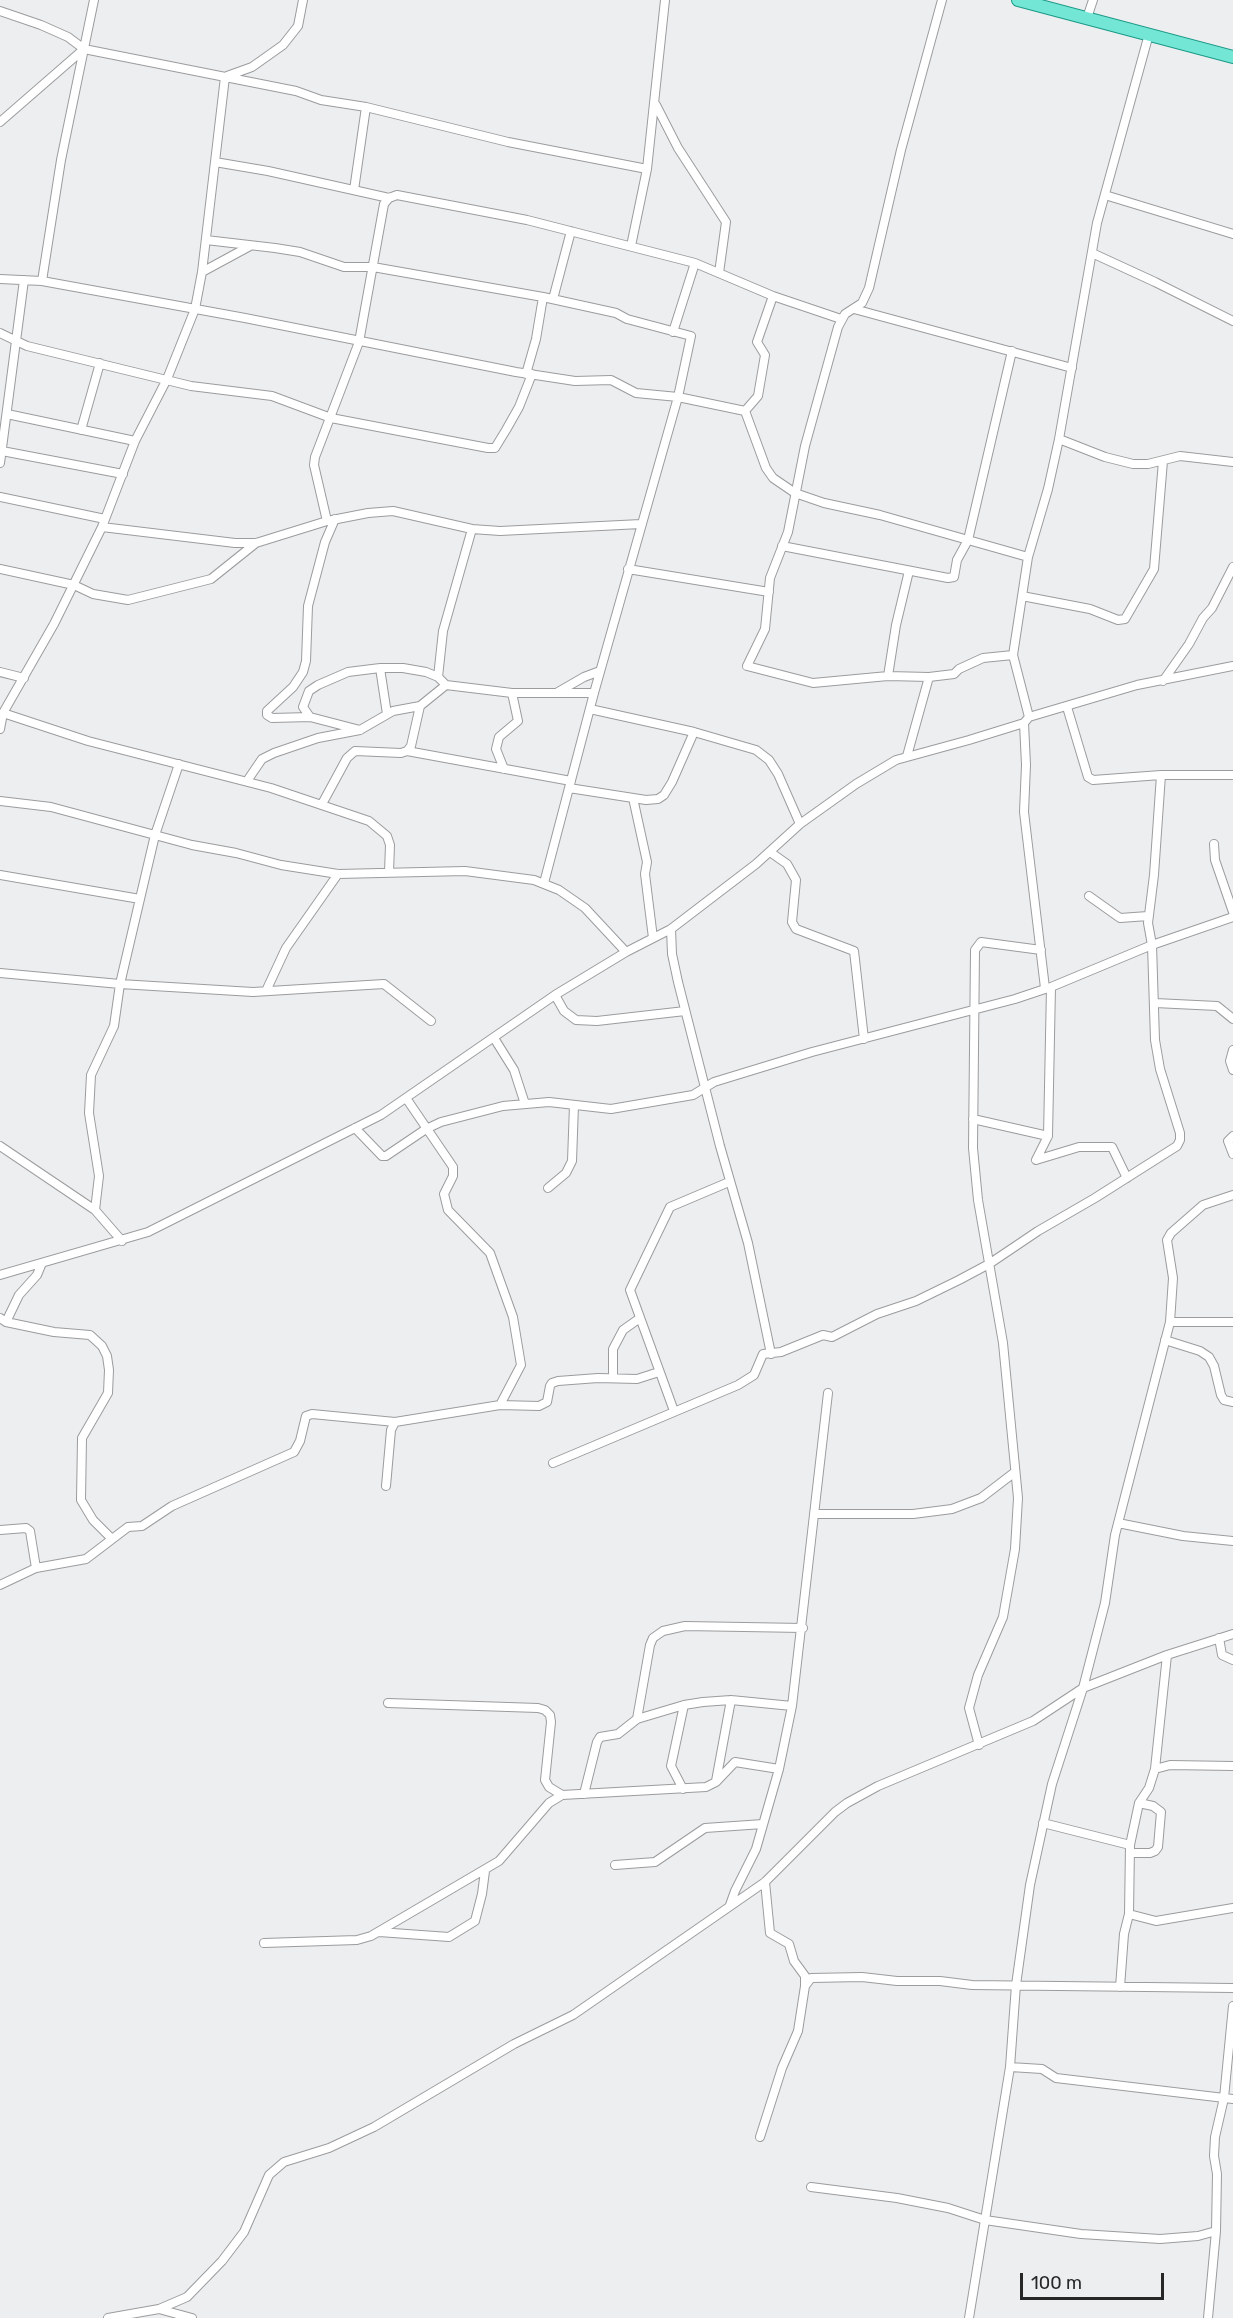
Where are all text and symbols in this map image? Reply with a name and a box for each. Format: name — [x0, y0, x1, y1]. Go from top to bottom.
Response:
scale bar — [1023, 2261, 1167, 2299]
text: 100 m — [1031, 2272, 1082, 2294]

